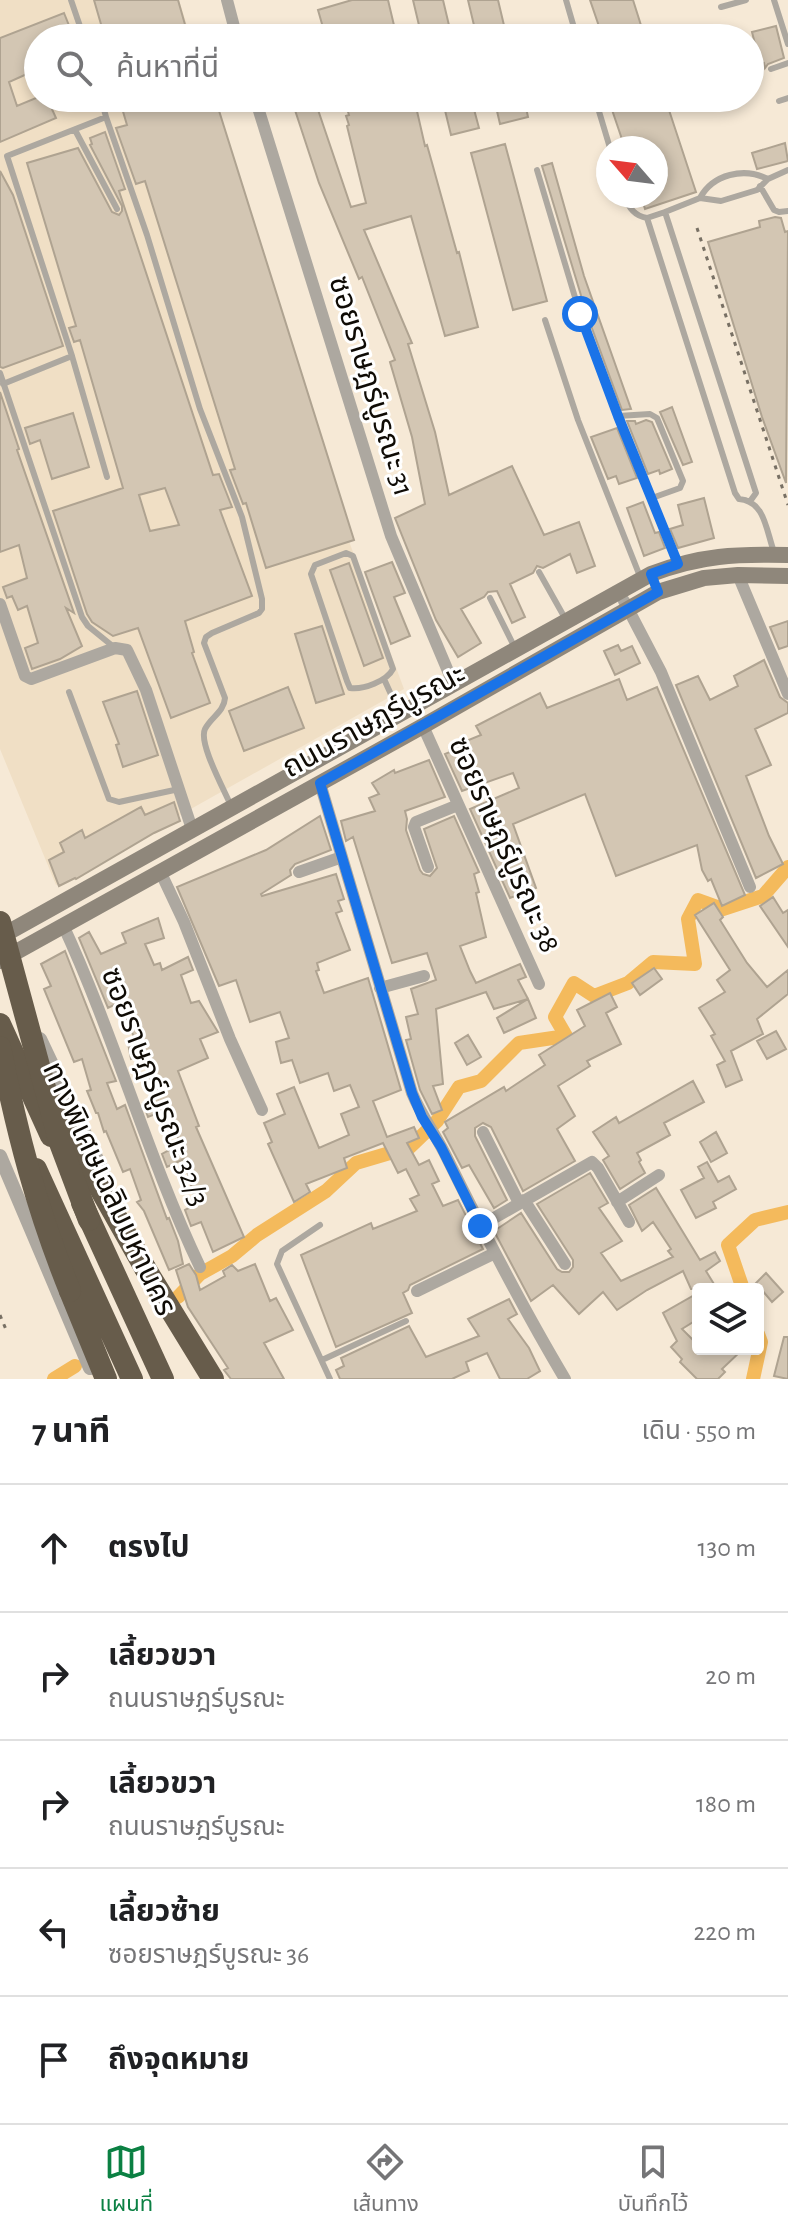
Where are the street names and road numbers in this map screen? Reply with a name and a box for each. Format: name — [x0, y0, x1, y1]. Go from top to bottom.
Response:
street label: ซอยราษฎร์บูรณะ 31 — [321, 272, 419, 500]
street label: ถนนราษฎร์บูรณะ — [278, 658, 471, 785]
street label: ซอยราษฎร์บูรณะ 38 — [441, 733, 565, 958]
street label: ซอยราษฎร์บูรณะ 32/3 — [94, 964, 214, 1211]
street label: ทางพิเศษเฉลิมมหานคร — [37, 1058, 181, 1320]

